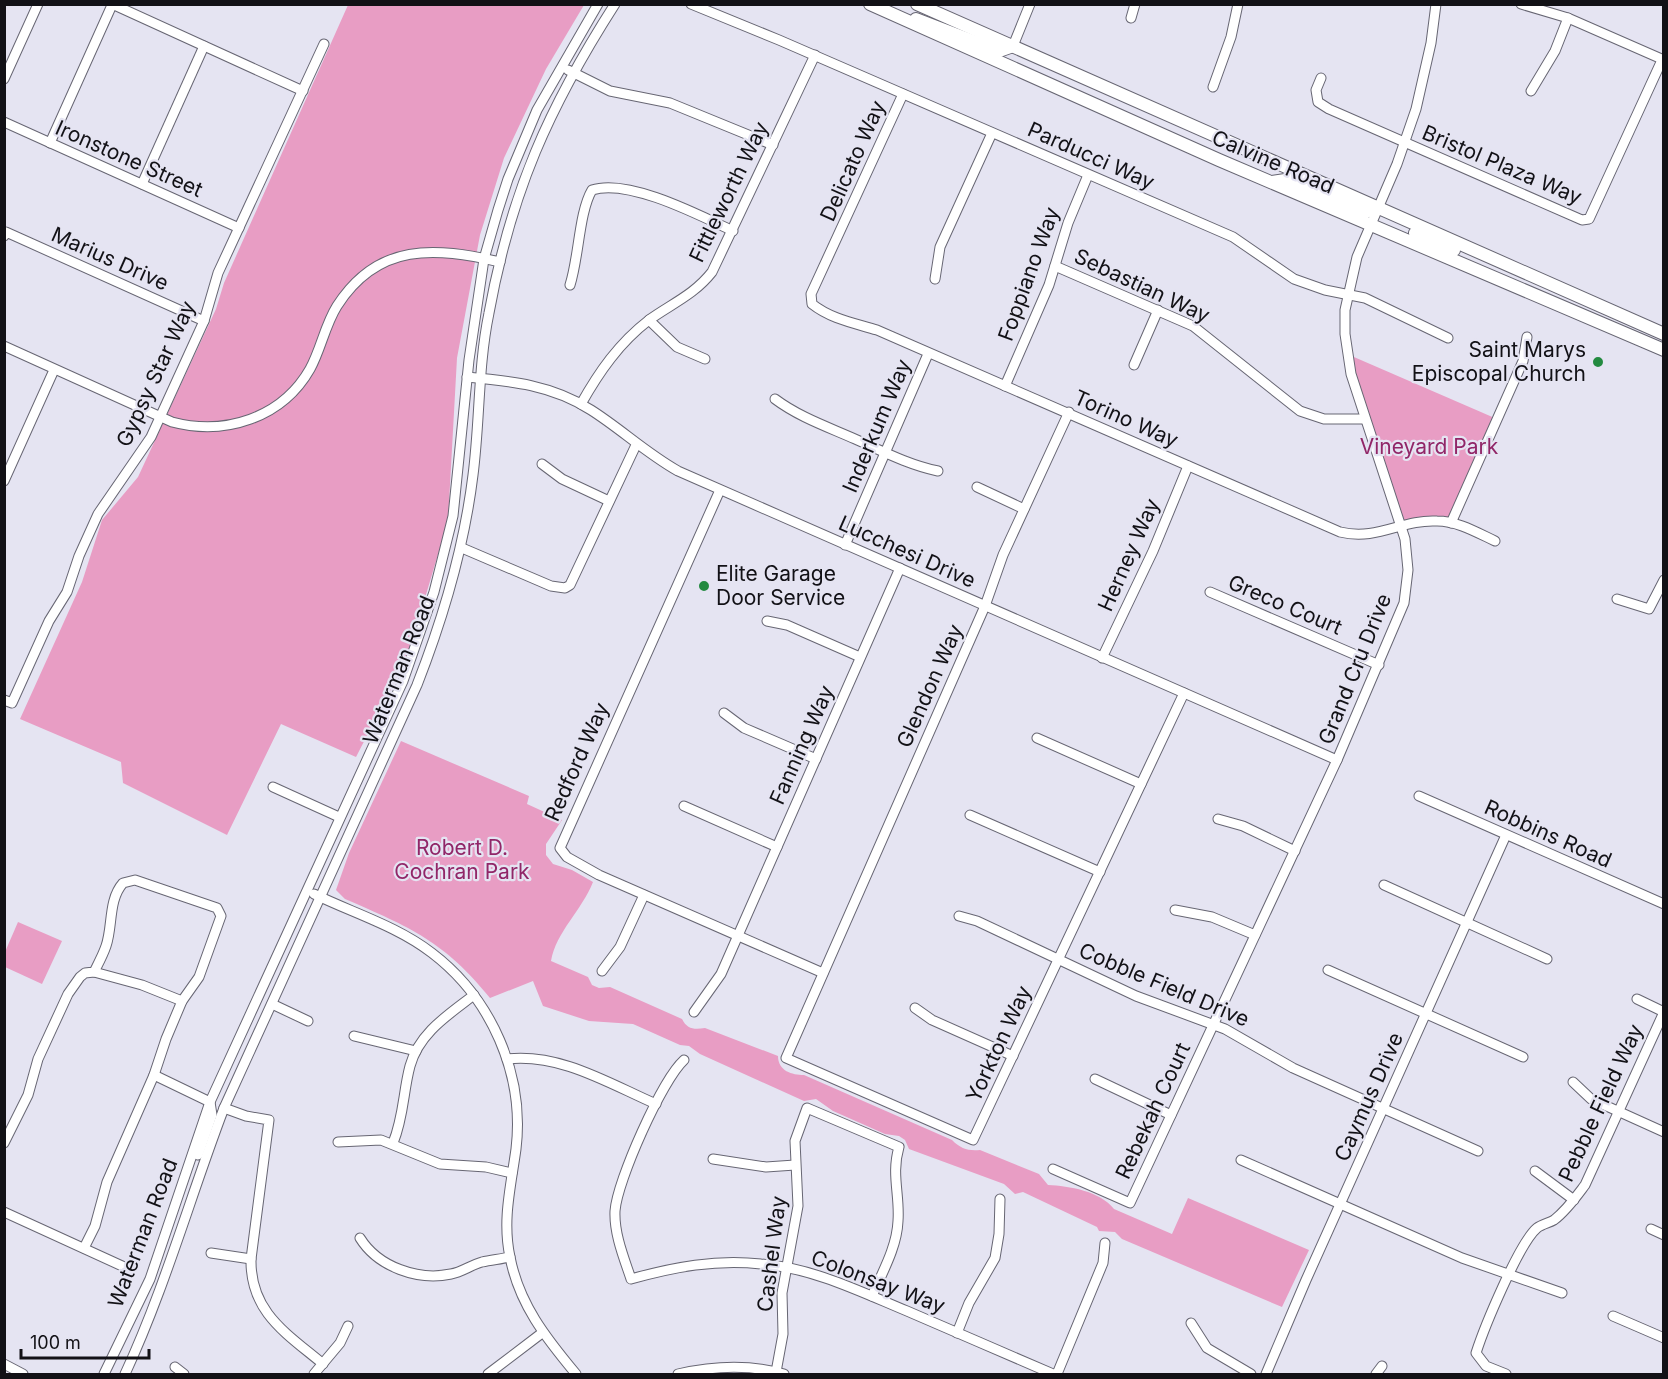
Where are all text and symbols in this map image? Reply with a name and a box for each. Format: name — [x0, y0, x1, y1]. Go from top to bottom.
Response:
street label: Delicato Way — [815, 96, 890, 225]
street label: Ironstone Street — [52, 115, 207, 202]
street label: Parducci Way — [1024, 116, 1159, 195]
street label: Fittleworth Way — [684, 117, 773, 266]
street label: Bristol Plaza Way — [1419, 120, 1586, 210]
street label: Calvine Road — [1208, 125, 1338, 199]
street label: Foppiano Way — [993, 203, 1064, 344]
street label: Marius Drive — [48, 222, 173, 296]
street label: Sebastian Way — [1070, 243, 1214, 328]
street label: Gypsy Star Way — [111, 297, 200, 451]
place label: Saint Marys Episcopal Church — [1412, 337, 1586, 386]
street label: Inderkum Way — [837, 355, 916, 496]
marker: Saint Marys Episcopal Church — [1591, 355, 1605, 369]
street label: Torino Way — [1070, 384, 1182, 453]
park label: Vineyard Park — [1360, 434, 1499, 459]
street label: Herney Way — [1093, 494, 1165, 615]
street label: Lucchesi Drive — [835, 510, 979, 593]
place label: Elite Garage Door Service — [716, 561, 845, 610]
street label: Greco Court — [1224, 569, 1346, 640]
marker: Elite Garage Door Service — [697, 579, 711, 593]
street label: Grand Cru Drive — [1313, 590, 1396, 748]
street label: Waterman Road — [357, 592, 440, 748]
street label: Glendon Way — [891, 620, 968, 751]
street label: Fanning Way — [764, 681, 839, 808]
street label: Redford Way — [539, 698, 614, 825]
street label: Robbins Road — [1481, 794, 1616, 873]
park label: Robert D. Cochran Park — [394, 835, 530, 884]
street label: Cobble Field Drive — [1075, 937, 1253, 1032]
street label: Yorkton Way — [961, 981, 1036, 1106]
street label: Pebble Field Way — [1553, 1020, 1648, 1186]
street label: Caymus Drive — [1329, 1028, 1408, 1165]
street label: Rebekah Court — [1110, 1038, 1195, 1183]
street label: Waterman Road — [103, 1155, 182, 1311]
street label: Cashel Way — [752, 1194, 791, 1313]
street label: Colonsay Way — [808, 1245, 949, 1319]
scale bar — [21, 1322, 148, 1360]
text: 100 m — [30, 1332, 81, 1353]

